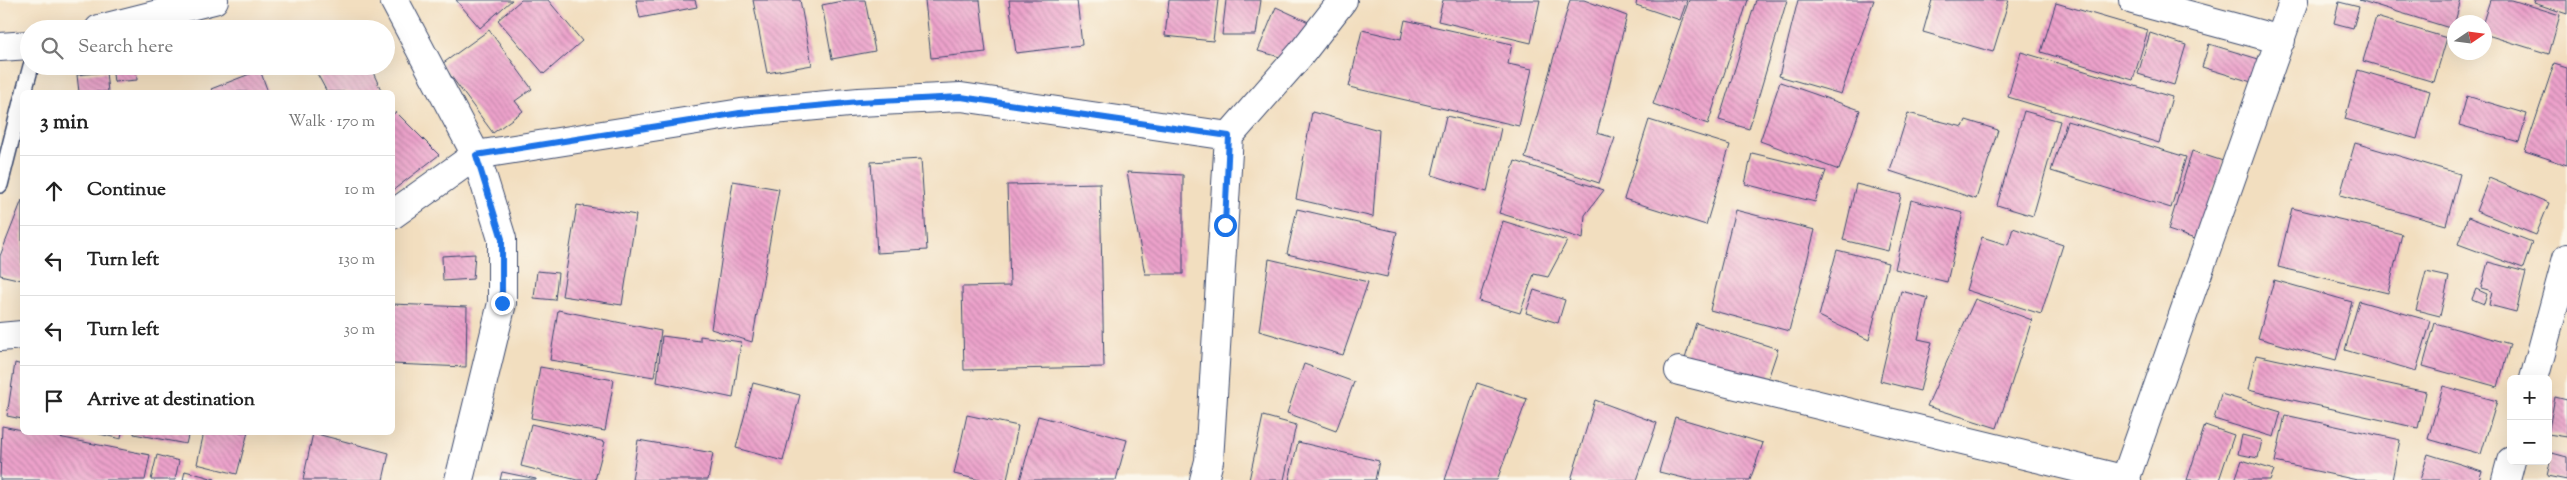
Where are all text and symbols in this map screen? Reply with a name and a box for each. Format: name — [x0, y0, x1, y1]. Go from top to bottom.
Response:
north arrow — [2447, 15, 2492, 60]
search box — [20, 20, 395, 75]
icon: search — [38, 34, 66, 62]
text: Search here — [78, 34, 173, 61]
text: 3 min — [40, 108, 89, 138]
text: Walk · 170 m — [288, 111, 375, 134]
icon: ahead — [40, 177, 68, 205]
text: Continue — [87, 177, 166, 204]
text: 10 m — [345, 179, 375, 202]
route start — [1214, 214, 1237, 237]
icon: left — [40, 247, 68, 275]
text: Turn left — [87, 247, 159, 274]
text: 130 m — [338, 249, 375, 272]
route end — [491, 292, 514, 315]
icon: left — [40, 317, 68, 345]
text: Turn left — [87, 317, 159, 344]
text: 30 m — [344, 319, 375, 342]
map controls — [2507, 375, 2552, 465]
button: + — [2507, 375, 2552, 420]
icon: arrive — [40, 387, 68, 415]
text: Arrive at destination — [87, 387, 255, 414]
button: − — [2507, 420, 2552, 465]

